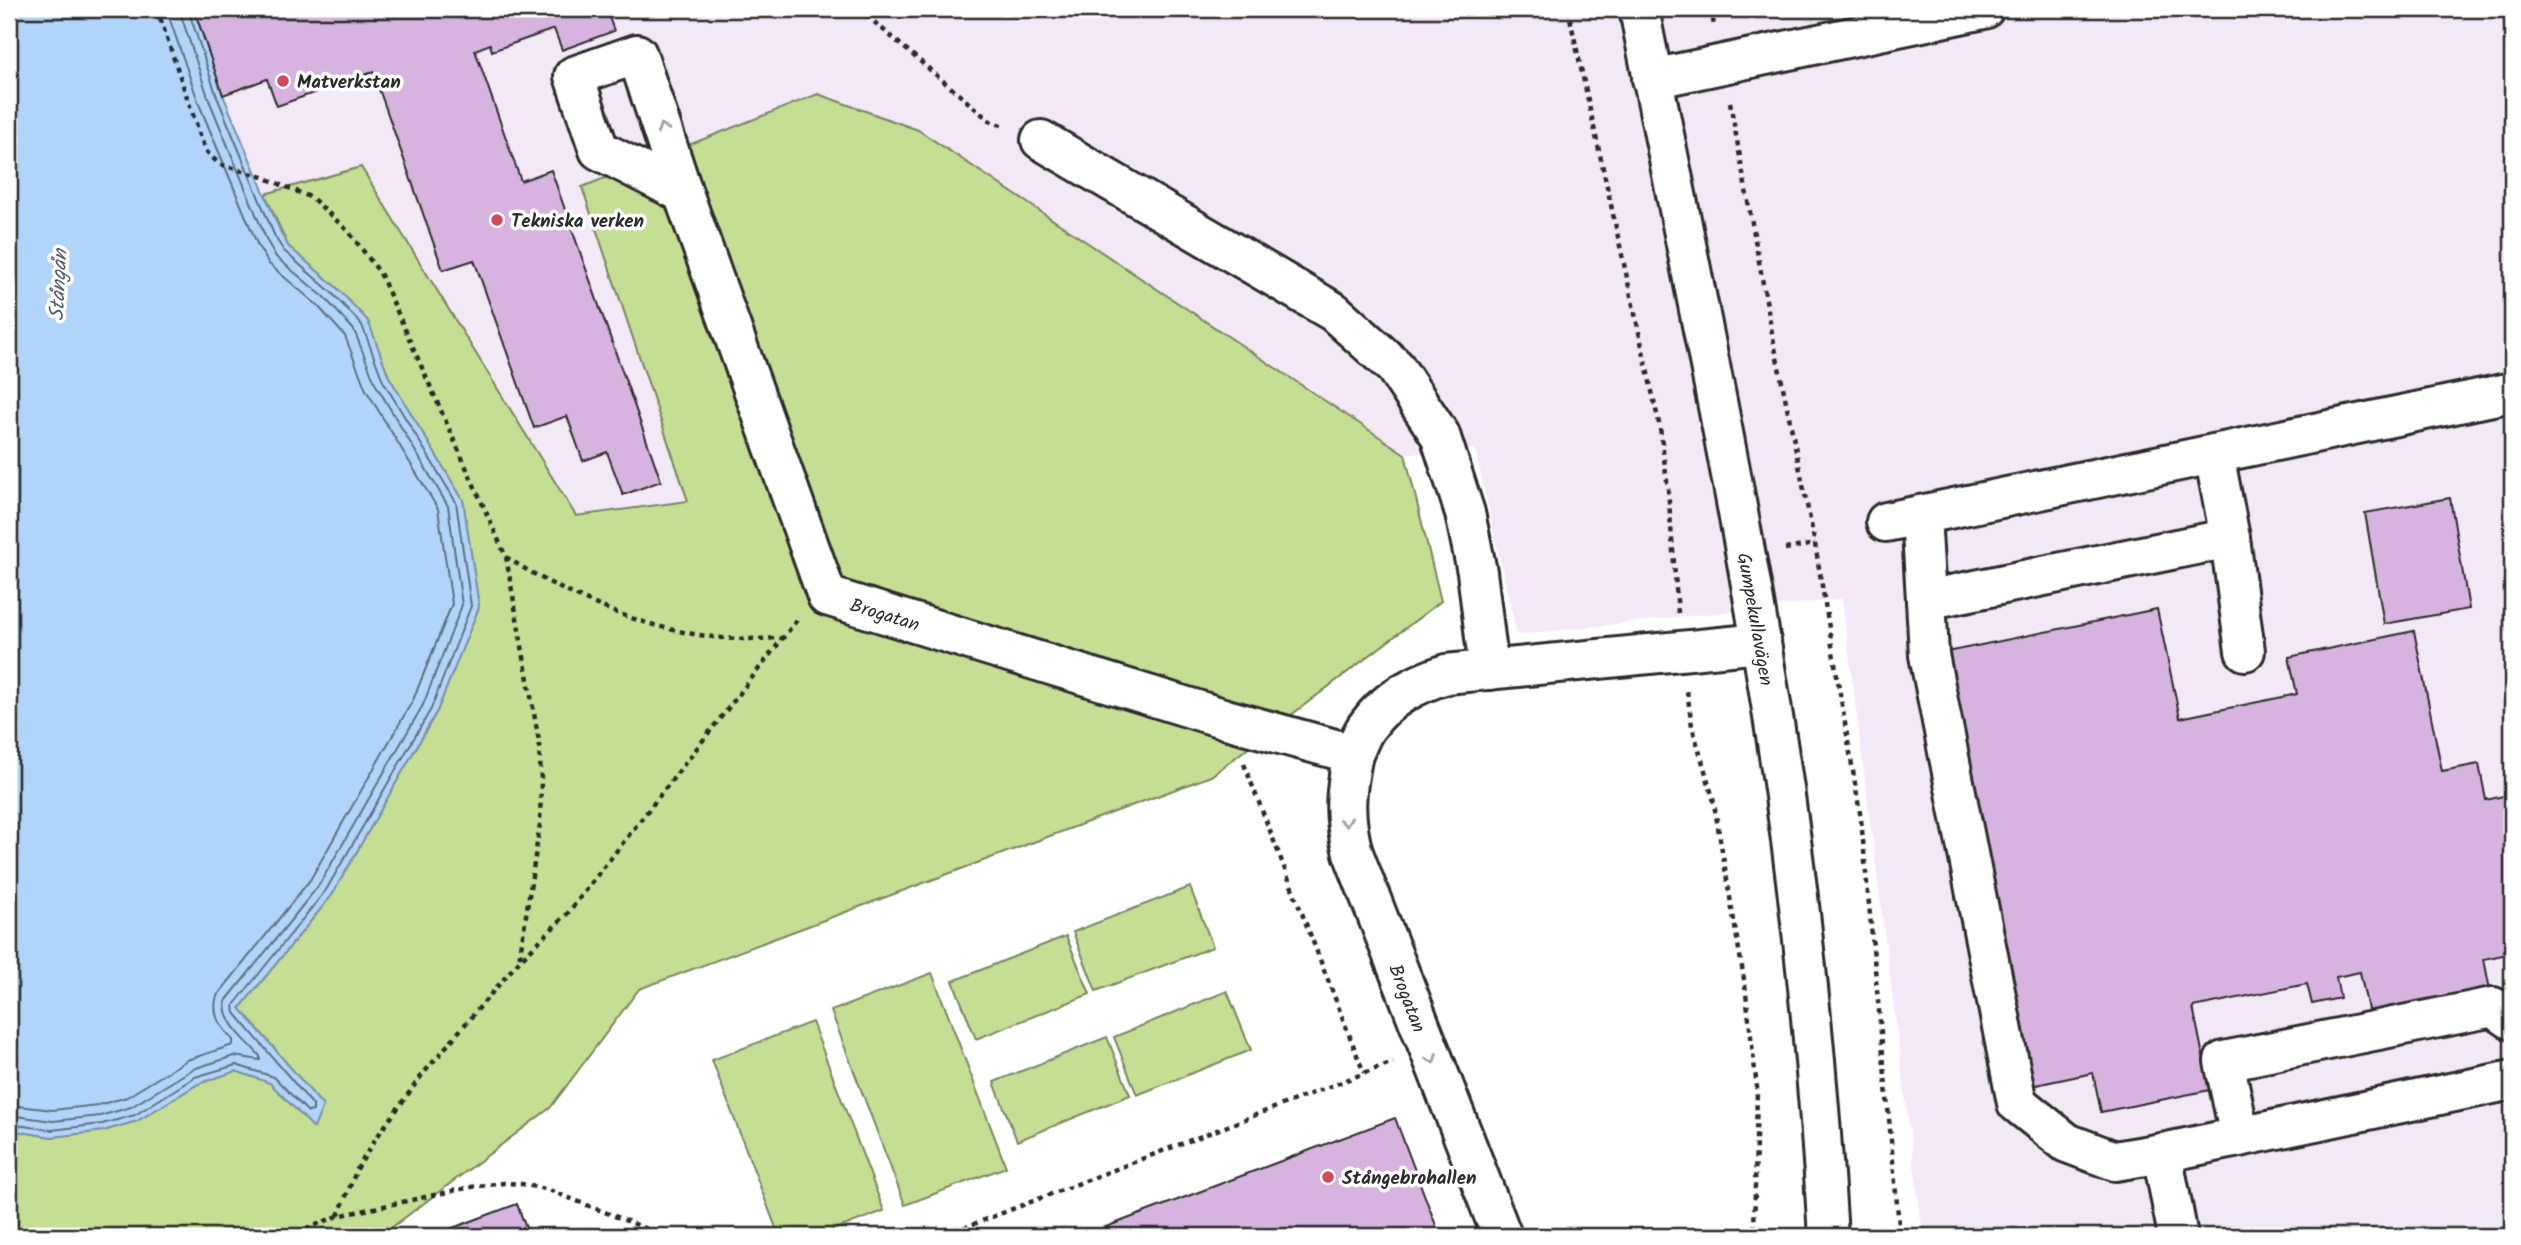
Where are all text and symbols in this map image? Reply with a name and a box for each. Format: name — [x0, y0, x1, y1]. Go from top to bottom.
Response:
place label: Matverkstan — [297, 68, 401, 98]
marker: Matverkstan — [275, 73, 291, 89]
one-way arrow — [655, 122, 670, 134]
place label: Tekniska verken — [511, 207, 644, 237]
marker: Tekniska verken — [489, 212, 505, 228]
water label: Stångån — [41, 247, 78, 322]
street label: Gumpekullavägen — [1728, 551, 1780, 688]
street label: Brogatan — [846, 591, 923, 641]
one-way arrow — [1339, 816, 1354, 828]
street label: Brogatan — [1379, 960, 1433, 1037]
one-way arrow — [1423, 1052, 1437, 1064]
place label: Stångebrohallen — [1342, 1164, 1476, 1194]
marker: Stångebrohallen — [1320, 1169, 1336, 1185]

